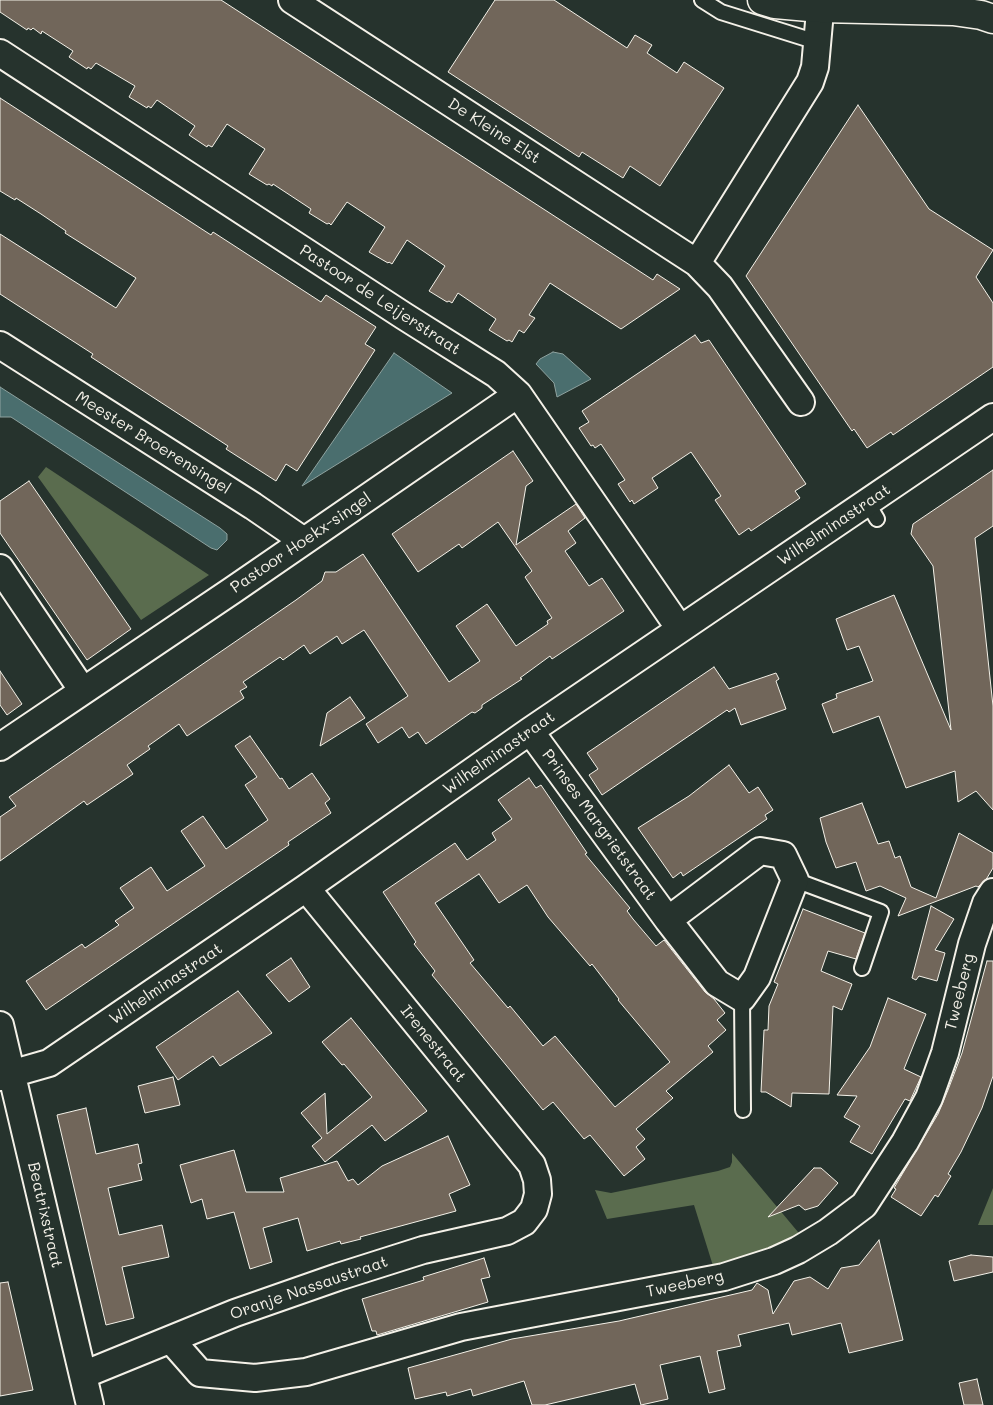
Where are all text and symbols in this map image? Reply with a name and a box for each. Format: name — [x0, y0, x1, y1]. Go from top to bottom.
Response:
street label: De Kleine Elst — [444, 94, 544, 168]
street label: Pastoor de Leijerstraat — [296, 241, 464, 359]
street label: Meester Broerensingel — [72, 387, 234, 499]
street label: Wilhelminastraat — [774, 480, 894, 570]
street label: Pastoor Hoekx-singel — [227, 489, 375, 597]
street label: Wilhelminastraat — [439, 707, 559, 799]
street label: Prinses Margrietstraat — [538, 746, 660, 904]
street label: Wilhelminastraat — [106, 939, 226, 1029]
street label: Tweeberg — [941, 952, 979, 1032]
street label: Irenestraat — [396, 1002, 470, 1086]
street label: Beatrixstraat — [24, 1160, 66, 1270]
street label: Oranje Nassaustraat — [227, 1252, 391, 1324]
street label: Tweeberg — [645, 1266, 725, 1302]

